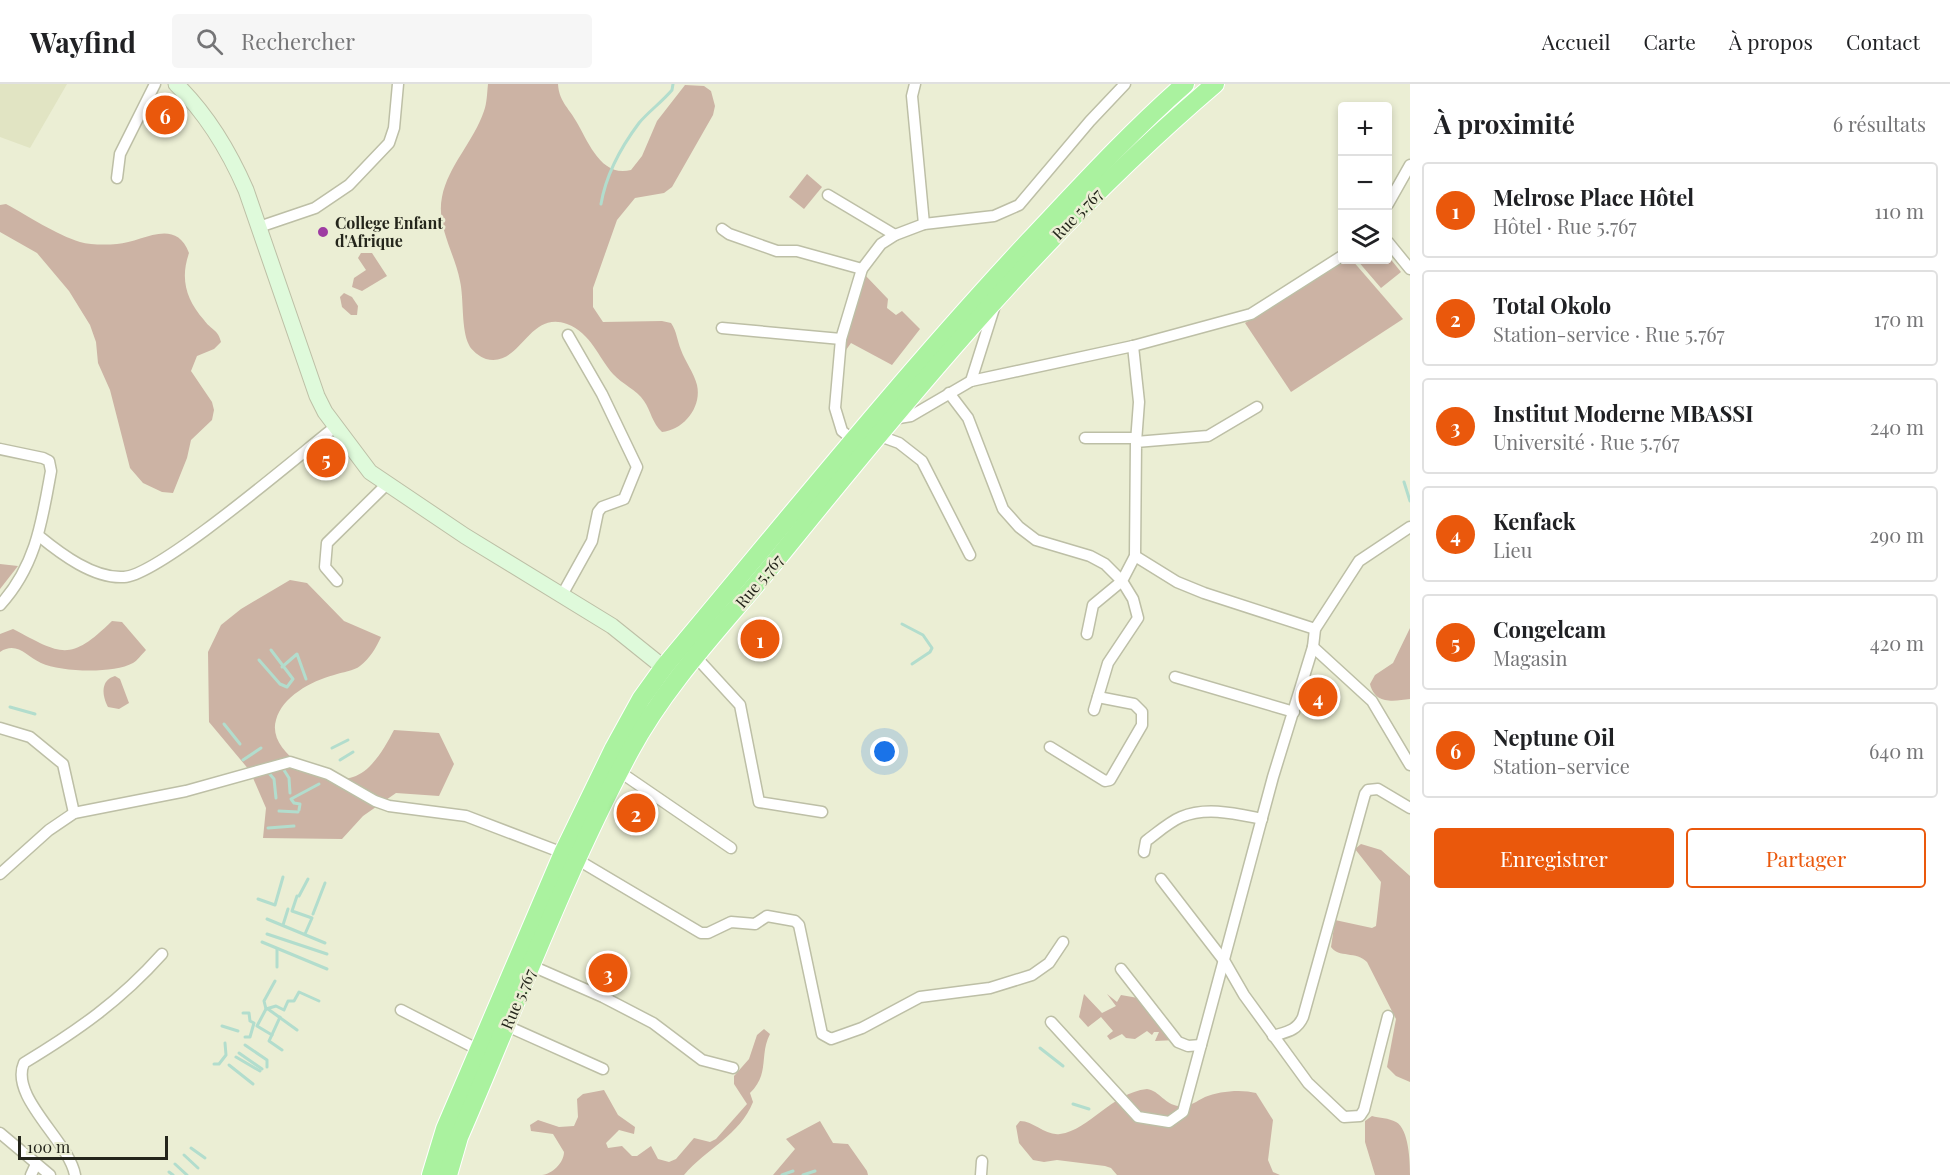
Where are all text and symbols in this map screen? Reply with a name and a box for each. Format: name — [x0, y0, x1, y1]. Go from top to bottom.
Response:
search box — [172, 14, 592, 68]
text: Wayfind — [30, 23, 136, 60]
icon: search — [193, 25, 226, 58]
text: Rechercher — [241, 26, 355, 56]
text: Accueil — [1542, 27, 1610, 55]
text: Carte — [1643, 27, 1696, 55]
text: À propos — [1729, 27, 1813, 55]
text: Contact — [1846, 27, 1920, 55]
pin: 6 — [146, 93, 184, 138]
map controls — [1338, 102, 1392, 264]
button: + — [1338, 102, 1392, 156]
text: À proximité — [1434, 106, 1575, 141]
text: 6 résultats — [1833, 110, 1926, 137]
button: − — [1338, 156, 1392, 210]
text: Melrose Place Hôtel — [1493, 182, 1694, 212]
street label: Rue 5.767 — [1047, 183, 1107, 244]
text: 1 — [1452, 197, 1459, 224]
text: 110 m — [1874, 197, 1924, 224]
button: layers — [1338, 210, 1392, 264]
place label: College Enfant d'Afrique — [335, 212, 443, 251]
text: Hôtel · Rue 5.767 — [1493, 212, 1637, 239]
marker: College Enfant d'Afrique — [316, 225, 330, 239]
text: Total Okolo — [1493, 290, 1611, 320]
text: 2 — [1450, 305, 1461, 332]
text: 170 m — [1874, 305, 1924, 332]
text: Station-service · Rue 5.767 — [1493, 320, 1725, 347]
text: Institut Moderne MBASSI — [1493, 398, 1753, 428]
text: 3 — [1451, 413, 1460, 440]
text: 240 m — [1870, 413, 1924, 440]
text: Université · Rue 5.767 — [1493, 428, 1680, 455]
pin: 5 — [306, 436, 346, 481]
text: Kenfack — [1493, 506, 1576, 536]
text: 4 — [1450, 521, 1461, 548]
text: 290 m — [1870, 521, 1924, 548]
text: Lieu — [1493, 536, 1532, 563]
street label: Rue 5.767 — [730, 549, 787, 612]
text: Congelcam — [1493, 614, 1606, 644]
pin: 1 — [740, 616, 780, 662]
text: 5 — [1451, 629, 1460, 656]
text: 420 m — [1870, 629, 1924, 656]
text: Magasin — [1493, 644, 1567, 671]
pin: 4 — [1298, 674, 1338, 720]
text: Neptune Oil — [1493, 722, 1615, 752]
your location — [870, 737, 899, 766]
text: 6 — [1450, 737, 1461, 764]
text: 640 m — [1869, 737, 1924, 764]
text: Station-service — [1493, 752, 1630, 779]
pin: 2 — [616, 790, 656, 836]
button: Enregistrer — [1434, 828, 1674, 888]
button: Partager — [1686, 828, 1926, 888]
pin: 3 — [588, 950, 628, 996]
street label: Rue 5.767 — [495, 965, 540, 1032]
scale bar — [18, 1133, 168, 1160]
text: 100 m — [27, 1136, 70, 1157]

